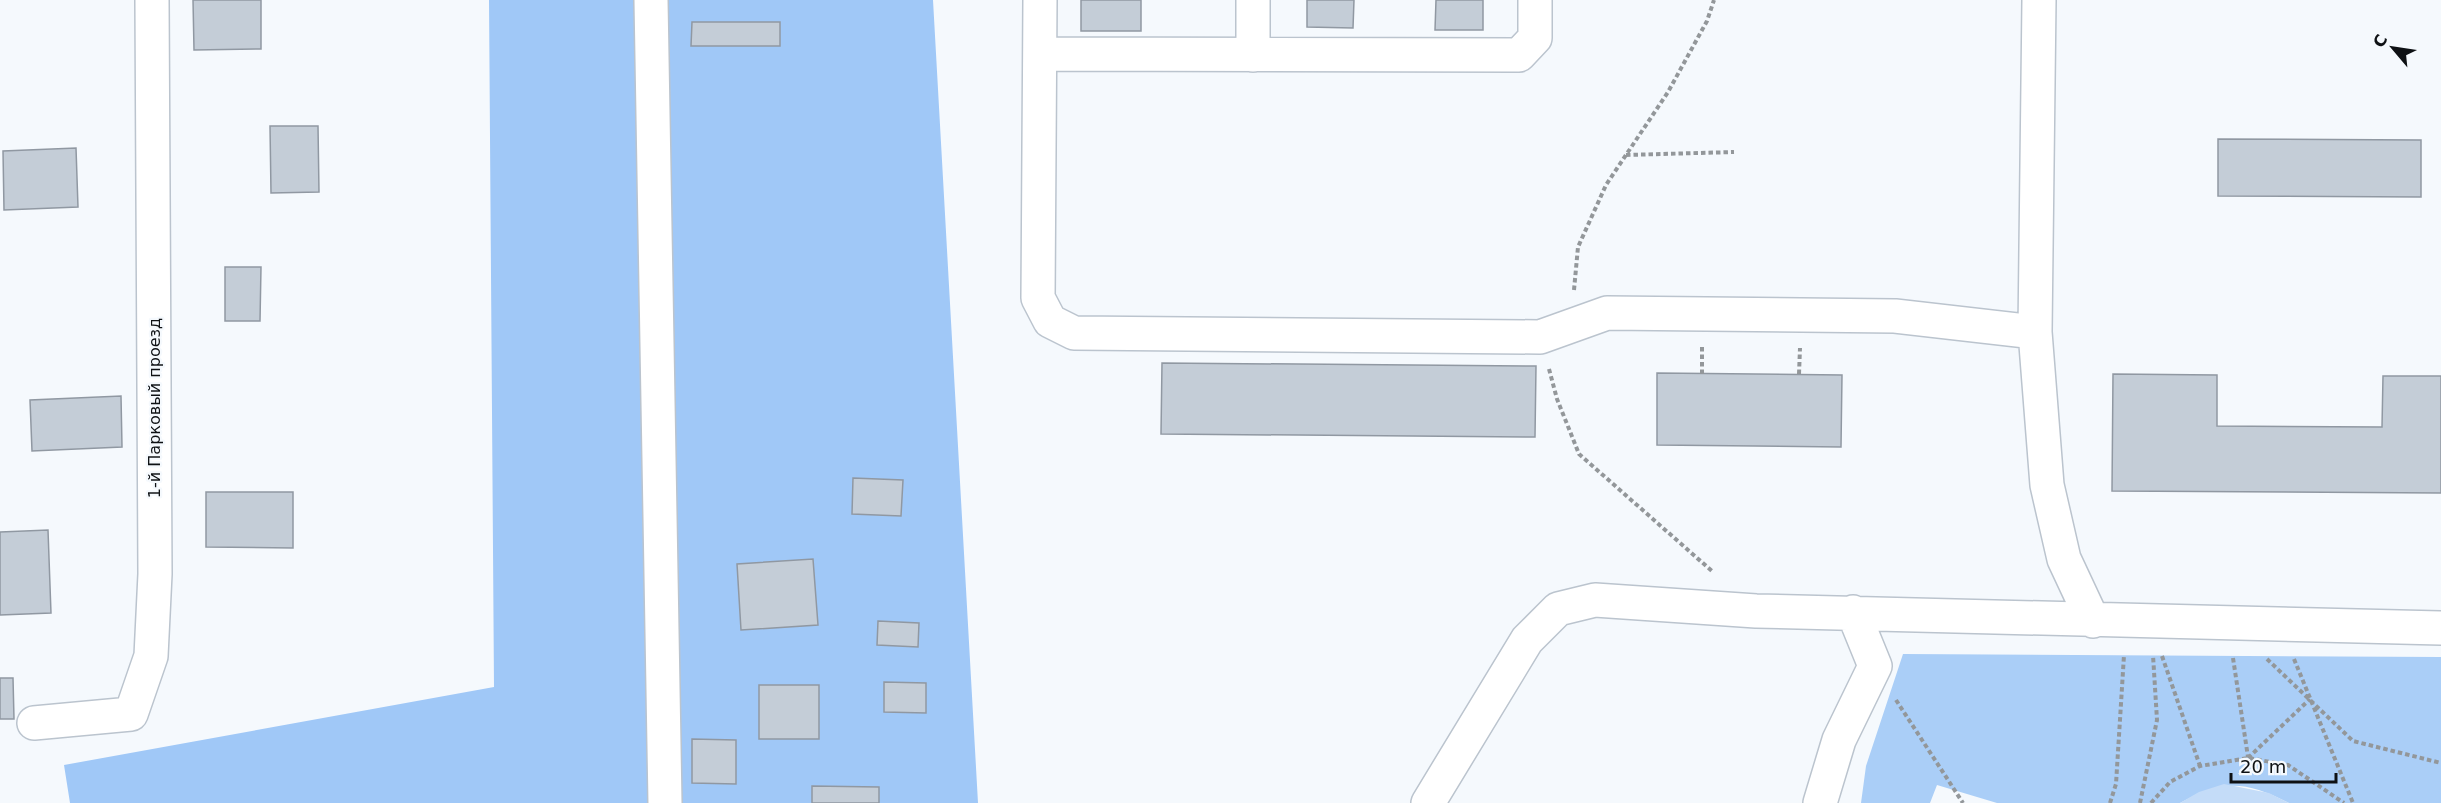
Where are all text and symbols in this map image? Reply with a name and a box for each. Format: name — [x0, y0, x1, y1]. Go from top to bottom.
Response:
north arrow — [2363, 18, 2423, 78]
text: С — [2369, 31, 2391, 51]
street label: 1-й Парковый проезд — [145, 318, 164, 498]
scale bar — [2231, 746, 2336, 784]
text: 20 m — [2240, 756, 2286, 777]

